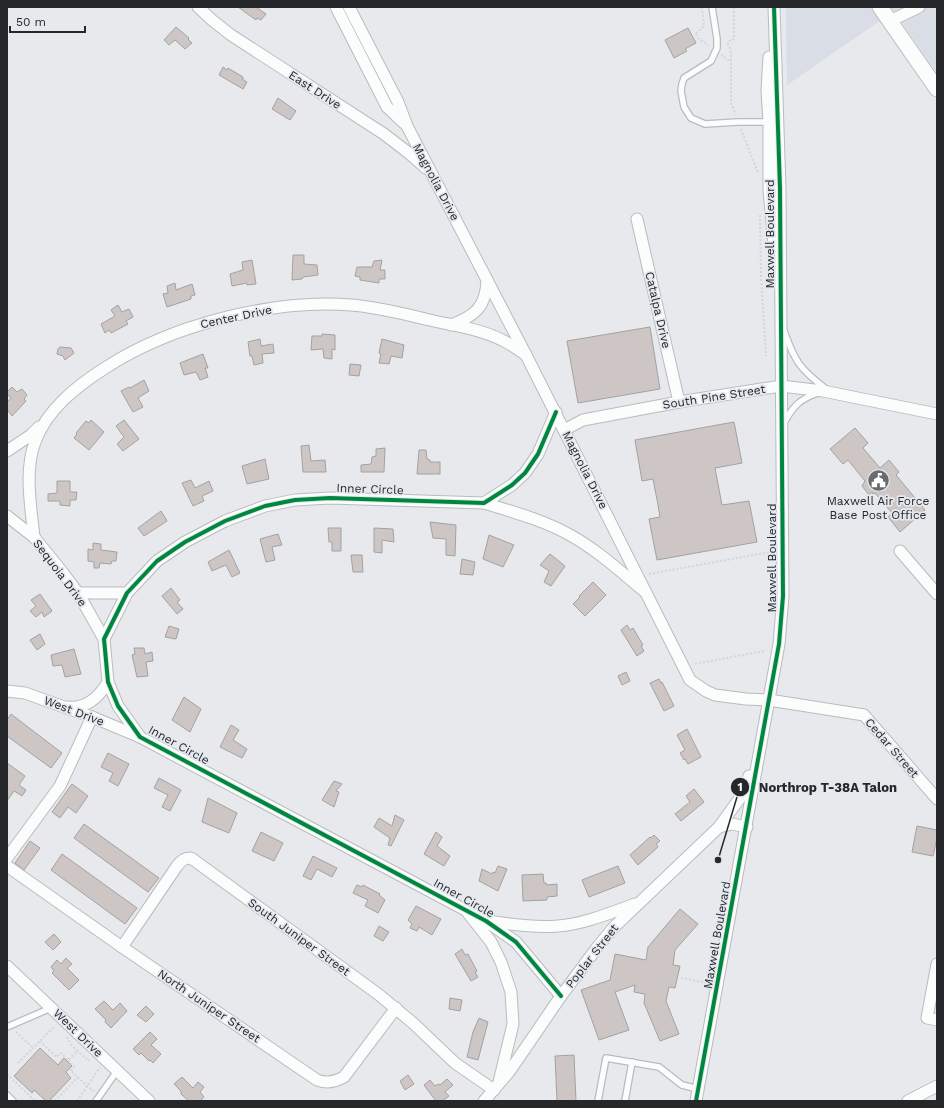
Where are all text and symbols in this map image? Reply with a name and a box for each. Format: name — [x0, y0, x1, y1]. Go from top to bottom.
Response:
scale bar — [10, 8, 85, 34]
text: 50 m — [16, 15, 46, 29]
street label: East Drive — [286, 68, 344, 112]
street label: Magnolia Drive — [410, 141, 462, 223]
street label: Maxwell Boulevard — [763, 179, 777, 289]
street label: Catalpa Drive — [642, 270, 674, 350]
street label: Center Drive — [199, 303, 273, 331]
street label: South Pine Street — [662, 382, 766, 412]
street label: Magnolia Drive — [559, 429, 611, 511]
public building icon: Maxwell Air Force Base Post Office — [865, 467, 891, 493]
street label: Inner Circle — [336, 481, 404, 497]
place label: Maxwell Air Force Base Post Office — [827, 494, 929, 522]
street label: Maxwell Boulevard — [765, 503, 779, 613]
street label: Sequoia Drive — [30, 537, 90, 609]
street label: West Drive — [42, 693, 106, 729]
street label: Cedar Street — [862, 715, 922, 781]
street label: Inner Circle — [146, 723, 212, 768]
callout: Northrop T-38A Talon — [730, 775, 905, 800]
text: 1 — [737, 780, 743, 794]
text: Northrop T-38A Talon — [759, 780, 897, 795]
street label: Inner Circle — [431, 876, 497, 921]
street label: Maxwell Boulevard — [701, 880, 733, 990]
street label: South Juniper Street — [245, 895, 353, 979]
street label: Poplar Street — [563, 921, 621, 991]
street label: North Juniper Street — [155, 966, 263, 1046]
street label: West Drive — [50, 1006, 106, 1060]

